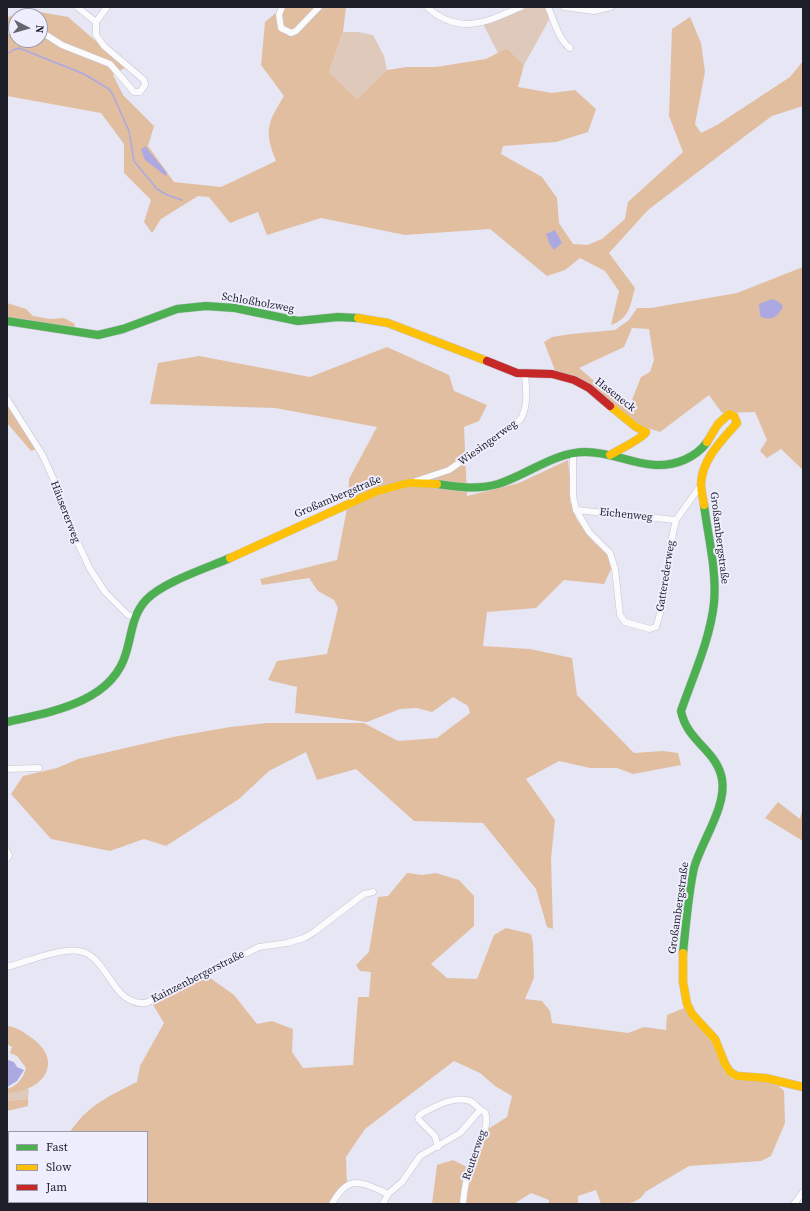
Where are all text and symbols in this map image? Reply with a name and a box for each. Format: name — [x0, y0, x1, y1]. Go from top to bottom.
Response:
north arrow — [8, 8, 48, 48]
text: N — [32, 24, 47, 34]
street label: Schloßholzweg — [221, 290, 295, 316]
street label: Haseneck — [592, 375, 638, 415]
street label: Wiesingerweg — [456, 417, 520, 469]
street label: Großambergstraße — [293, 473, 383, 521]
street label: Häusererweg — [47, 479, 83, 545]
street label: Großambergstraße — [707, 491, 731, 585]
street label: Eichenweg — [599, 506, 653, 524]
street label: Gatterederweg — [654, 539, 678, 613]
street label: Großambergstraße — [666, 861, 692, 955]
street label: Kainzenbergerstraße — [149, 948, 247, 1006]
street label: Reuterweg — [460, 1128, 490, 1182]
legend — [8, 1131, 148, 1203]
text: Fast — [46, 1139, 68, 1155]
text: Slow — [46, 1159, 71, 1175]
text: Jam — [46, 1179, 67, 1195]

